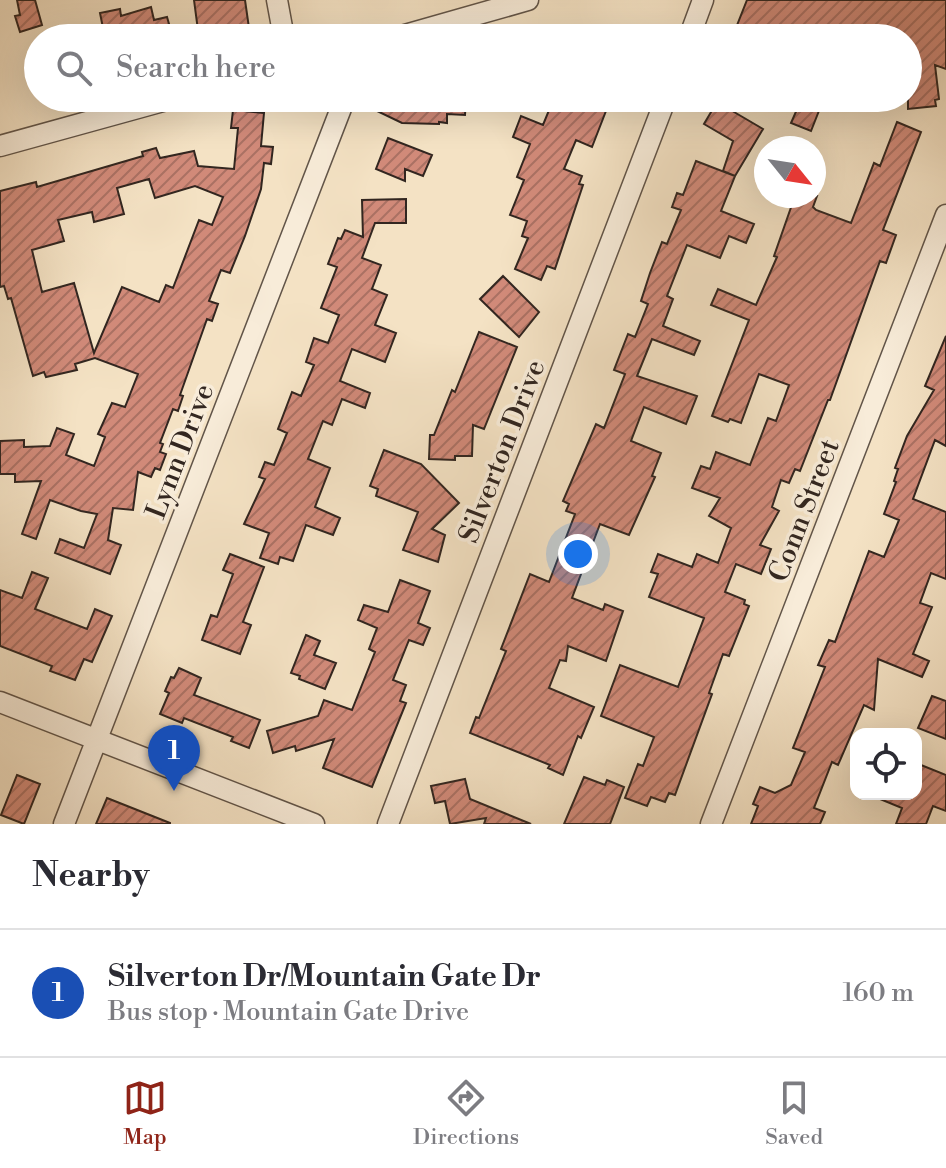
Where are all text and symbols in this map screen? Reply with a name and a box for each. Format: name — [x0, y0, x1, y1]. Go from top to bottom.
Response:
search box — [24, 24, 922, 112]
icon: search — [52, 46, 96, 90]
text: Search here — [116, 49, 276, 87]
north arrow — [754, 136, 826, 208]
street label: Silverton Drive — [451, 355, 553, 548]
street label: Lynn Drive — [139, 379, 222, 524]
street label: Conn Street — [761, 434, 848, 587]
your location — [558, 534, 598, 574]
pin: 1 — [148, 725, 200, 791]
map controls — [850, 728, 922, 800]
button: locate — [850, 728, 922, 800]
text: Nearby — [32, 855, 150, 897]
text: Silverton Dr/Mountain Gate Dr — [108, 958, 541, 996]
text: 1 — [52, 977, 64, 1009]
text: 160 m — [843, 977, 914, 1009]
text: Bus stop · Mountain Gate Drive — [108, 996, 469, 1028]
tab: Map — [123, 1076, 167, 1151]
tab: Directions — [413, 1076, 519, 1151]
tab: Saved — [765, 1076, 823, 1151]

